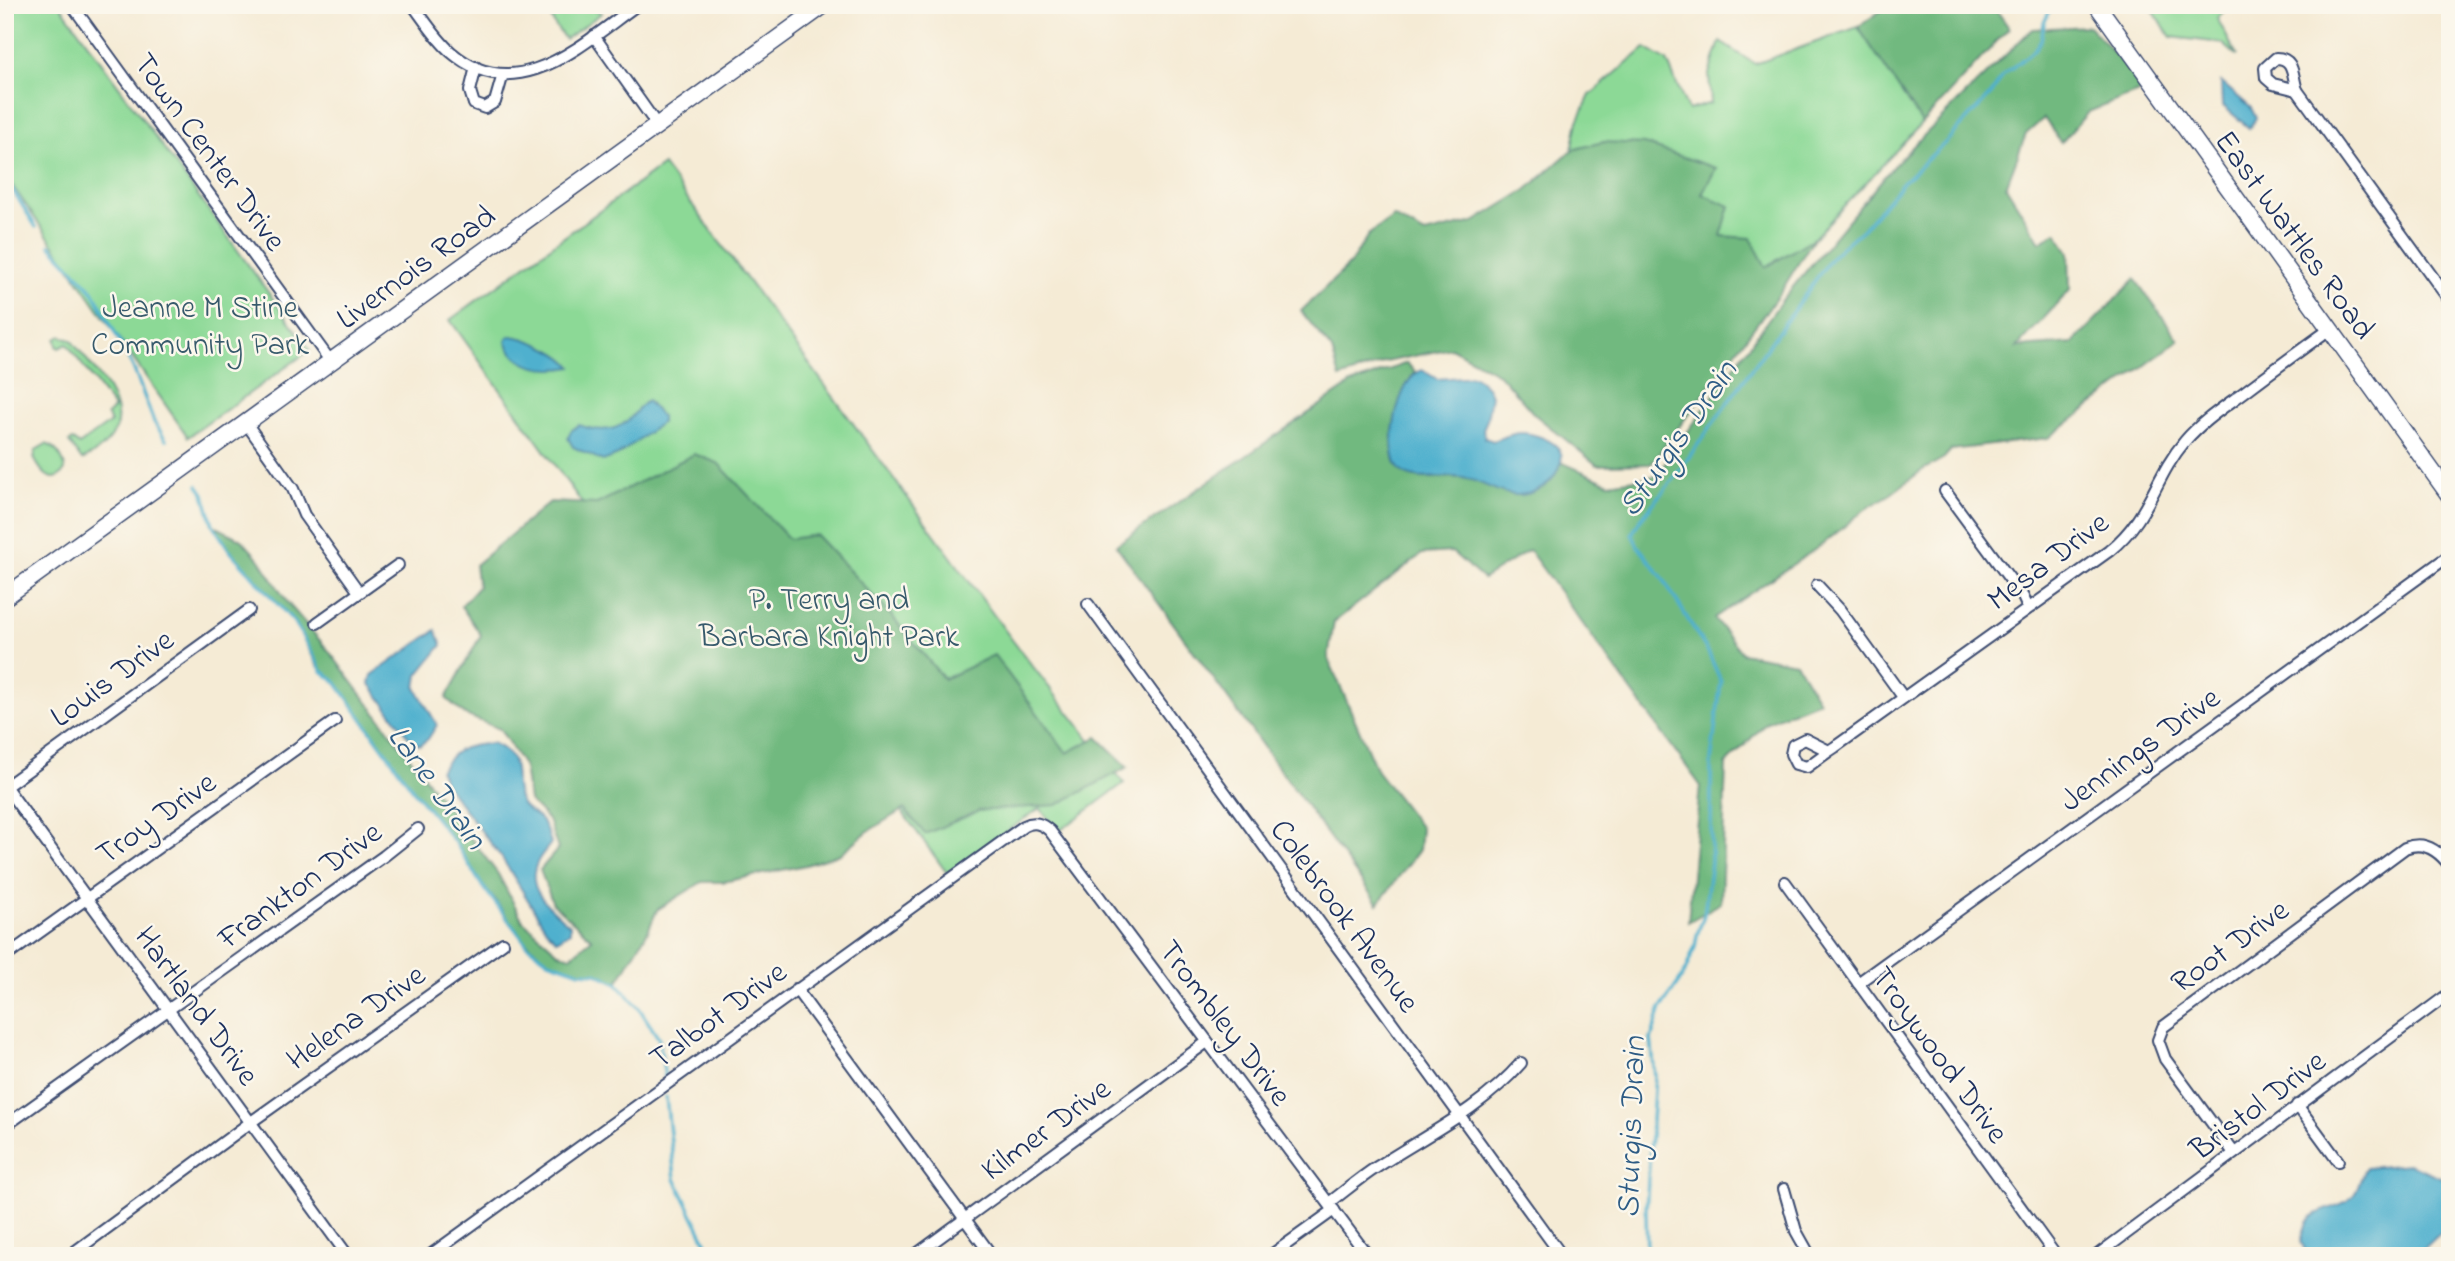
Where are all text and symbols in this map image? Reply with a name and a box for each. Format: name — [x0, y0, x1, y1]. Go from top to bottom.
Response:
street label: Town Center Drive — [120, 44, 297, 263]
street label: East Wattles Road — [2201, 122, 2385, 351]
street label: Livernois Road — [328, 195, 507, 343]
park label: Jeanne M Stine Community Park — [91, 286, 310, 370]
water label: Sturgis Drain — [1608, 350, 1753, 528]
street label: Mesa Drive — [1978, 501, 2121, 624]
park label: P. Terry and Barbara Knight Park — [698, 578, 960, 662]
street label: Louis Drive — [41, 618, 185, 741]
street label: Jennings Drive — [2051, 676, 2232, 825]
water label: Lane Drain — [374, 716, 498, 862]
street label: Troy Drive — [87, 761, 227, 879]
street label: Colebrook Avenue — [1257, 810, 1430, 1024]
street label: Frankton Drive — [208, 811, 394, 963]
street label: Root Drive — [2162, 888, 2301, 1007]
street label: Hartland Drive — [121, 917, 270, 1097]
street label: Trombley Drive — [1145, 931, 1302, 1118]
street label: Talbot Drive — [640, 950, 798, 1083]
street label: Helena Drive — [278, 953, 437, 1084]
street label: Troywood Drive — [1858, 958, 2019, 1155]
water label: Sturgis Drain — [1606, 1034, 1661, 1219]
street label: Bristol Drive — [2180, 1039, 2338, 1174]
street label: Kilmer Drive — [972, 1067, 1122, 1194]

